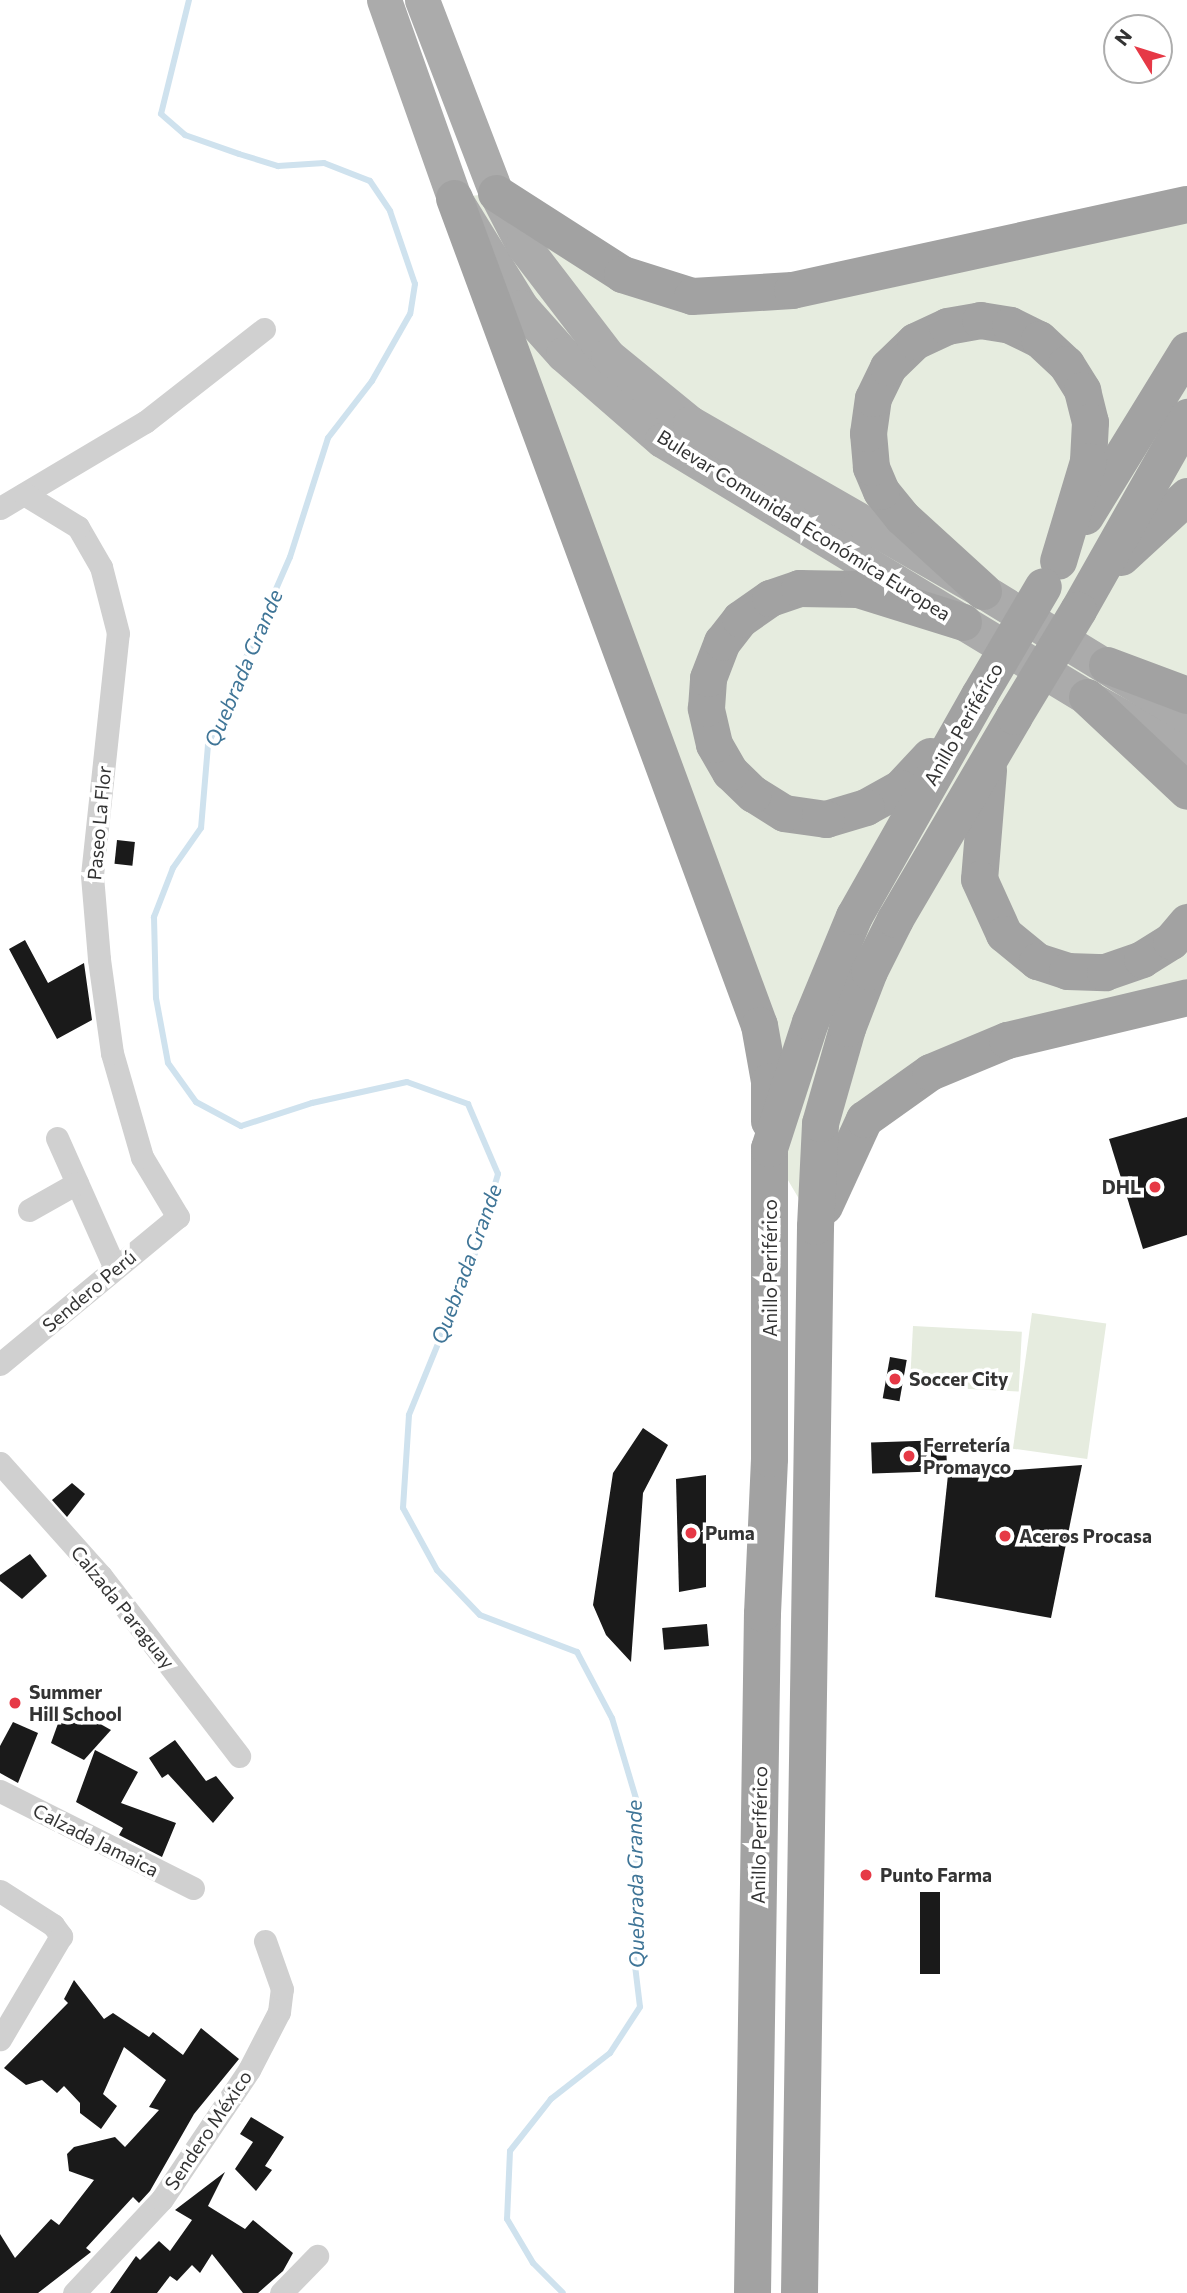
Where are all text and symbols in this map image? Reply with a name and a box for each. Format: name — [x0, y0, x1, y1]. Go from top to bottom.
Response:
north arrow — [1103, 14, 1173, 84]
text: N — [1109, 24, 1136, 50]
street label: Bulevar Comunidad Económica Europea — [653, 425, 955, 625]
water label: Quebrada Grande — [198, 586, 288, 750]
street label: Anillo Periférico — [919, 659, 1007, 789]
street label: Paseo La Flor — [83, 765, 115, 881]
place label: DHL — [1102, 1176, 1141, 1198]
marker: DHL — [1147, 1179, 1163, 1195]
water label: Quebrada Grande — [425, 1181, 507, 1347]
street label: Anillo Periférico — [759, 1199, 781, 1337]
street label: Sendero Perú — [38, 1245, 140, 1337]
place label: Soccer City — [909, 1368, 1008, 1390]
marker: Soccer City — [887, 1371, 903, 1387]
place label: Ferretería Promayco — [923, 1434, 1011, 1478]
marker: Ferretería Promayco — [901, 1448, 917, 1464]
place label: Puma — [705, 1522, 755, 1544]
marker: Puma — [683, 1525, 699, 1541]
place label: Aceros Procasa — [1019, 1525, 1152, 1547]
marker: Aceros Procasa — [997, 1528, 1013, 1544]
street label: Calzada Paraguay — [67, 1541, 179, 1673]
place label: Summer Hill School — [29, 1681, 122, 1725]
marker: Summer Hill School — [7, 1695, 23, 1711]
street label: Anillo Periférico — [746, 1766, 772, 1904]
street label: Calzada Jamaica — [29, 1799, 163, 1881]
water label: Quebrada Grande — [621, 1800, 649, 1968]
place label: Punto Farma — [880, 1864, 992, 1886]
marker: Punto Farma — [858, 1867, 874, 1883]
street label: Sendero México — [160, 2066, 256, 2194]

